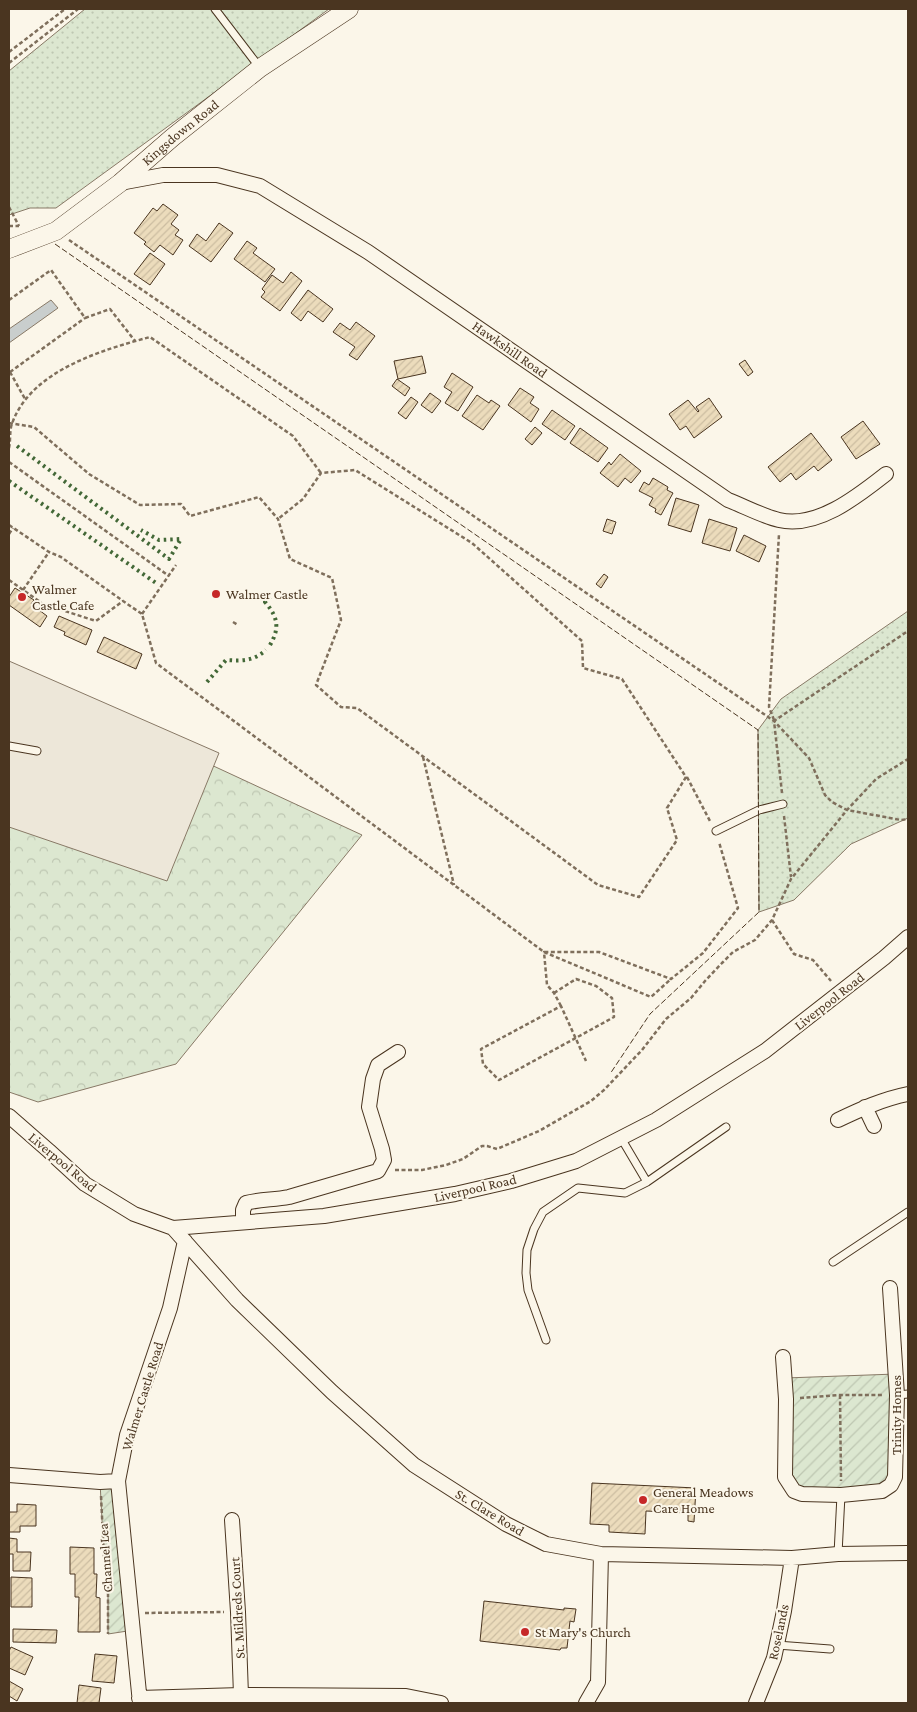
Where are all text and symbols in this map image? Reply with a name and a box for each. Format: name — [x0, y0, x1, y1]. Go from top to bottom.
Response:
street label: Kingsdown Road — [138, 96, 222, 168]
street label: Hawkshill Road — [470, 317, 551, 381]
place label: Walmer Castle Cafe — [32, 581, 94, 613]
place label: Walmer Castle — [226, 586, 308, 602]
marker: Walmer Castle — [210, 588, 222, 600]
marker: Walmer Castle Cafe — [16, 591, 28, 603]
street label: Liverpool Road — [791, 968, 868, 1033]
street label: Liverpool Road — [26, 1129, 101, 1196]
street label: Liverpool Road — [432, 1171, 518, 1205]
street label: Walmer Castle Road — [118, 1339, 166, 1452]
street label: Trinity Homes — [888, 1375, 904, 1455]
place label: General Meadows Care Home — [653, 1484, 753, 1516]
street label: St. Clare Road — [453, 1485, 528, 1539]
marker: General Meadows Care Home — [637, 1494, 649, 1506]
street label: Channel Lea — [95, 1522, 115, 1593]
street label: St. Mildreds Court — [226, 1556, 248, 1659]
street label: Roselands — [764, 1603, 792, 1661]
place label: St Mary's Church — [535, 1624, 631, 1640]
marker: St Mary's Church — [519, 1626, 531, 1638]

